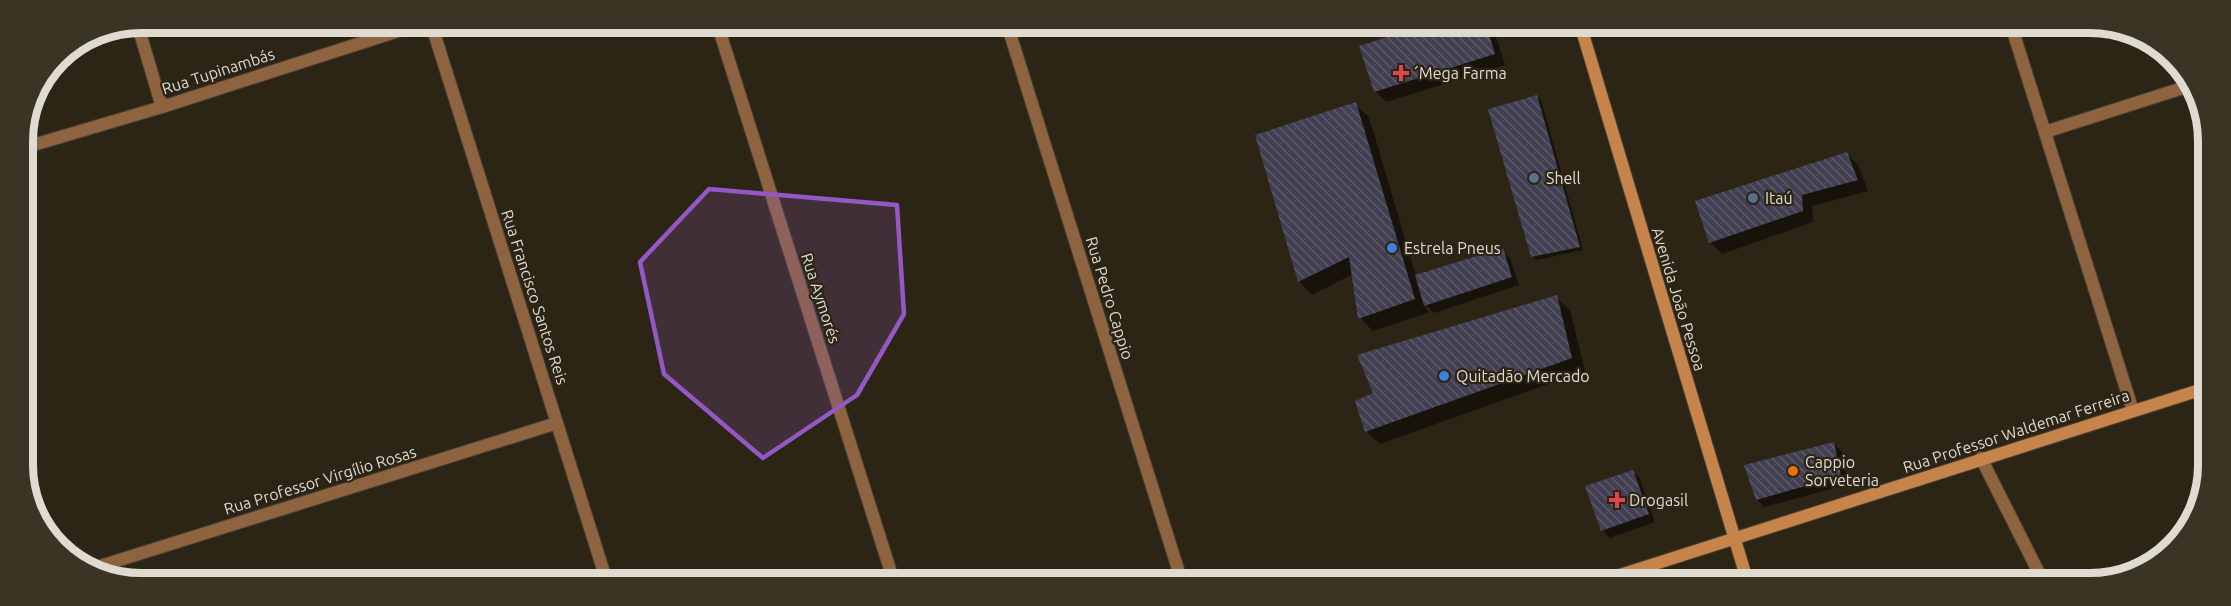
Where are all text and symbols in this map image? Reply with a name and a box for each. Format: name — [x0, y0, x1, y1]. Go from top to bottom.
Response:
street label: Rua Tupinambás — [159, 44, 277, 98]
place label: ´Mega Farma — [1413, 64, 1507, 82]
marker: ´Mega Farma — [1394, 66, 1408, 80]
place label: Shell — [1546, 169, 1581, 187]
marker: Shell — [1527, 171, 1541, 185]
place label: Itaú — [1765, 189, 1793, 207]
marker: Itaú — [1746, 191, 1760, 205]
street label: Rua Francisco Santos Reis — [498, 207, 572, 387]
street label: Avenida João Pessoa — [1649, 225, 1709, 373]
street label: Rua Pedro Cappio — [1083, 234, 1137, 362]
place label: Estrela Pneus — [1404, 239, 1501, 257]
marker: Estrela Pneus — [1385, 241, 1399, 255]
street label: Rua Aymorés — [798, 250, 844, 346]
place label: Quitadão Mercado — [1456, 367, 1590, 385]
marker: Quitadão Mercado — [1437, 369, 1451, 383]
street label: Rua Professor Waldemar Ferreira — [1900, 386, 2132, 476]
street label: Rua Professor Virgílio Rosas — [222, 442, 418, 518]
place label: Cappio Sorveteria — [1805, 453, 1879, 489]
marker: Cappio Sorveteria — [1786, 464, 1800, 478]
place label: Drogasil — [1629, 491, 1688, 509]
marker: Drogasil — [1610, 493, 1624, 507]

